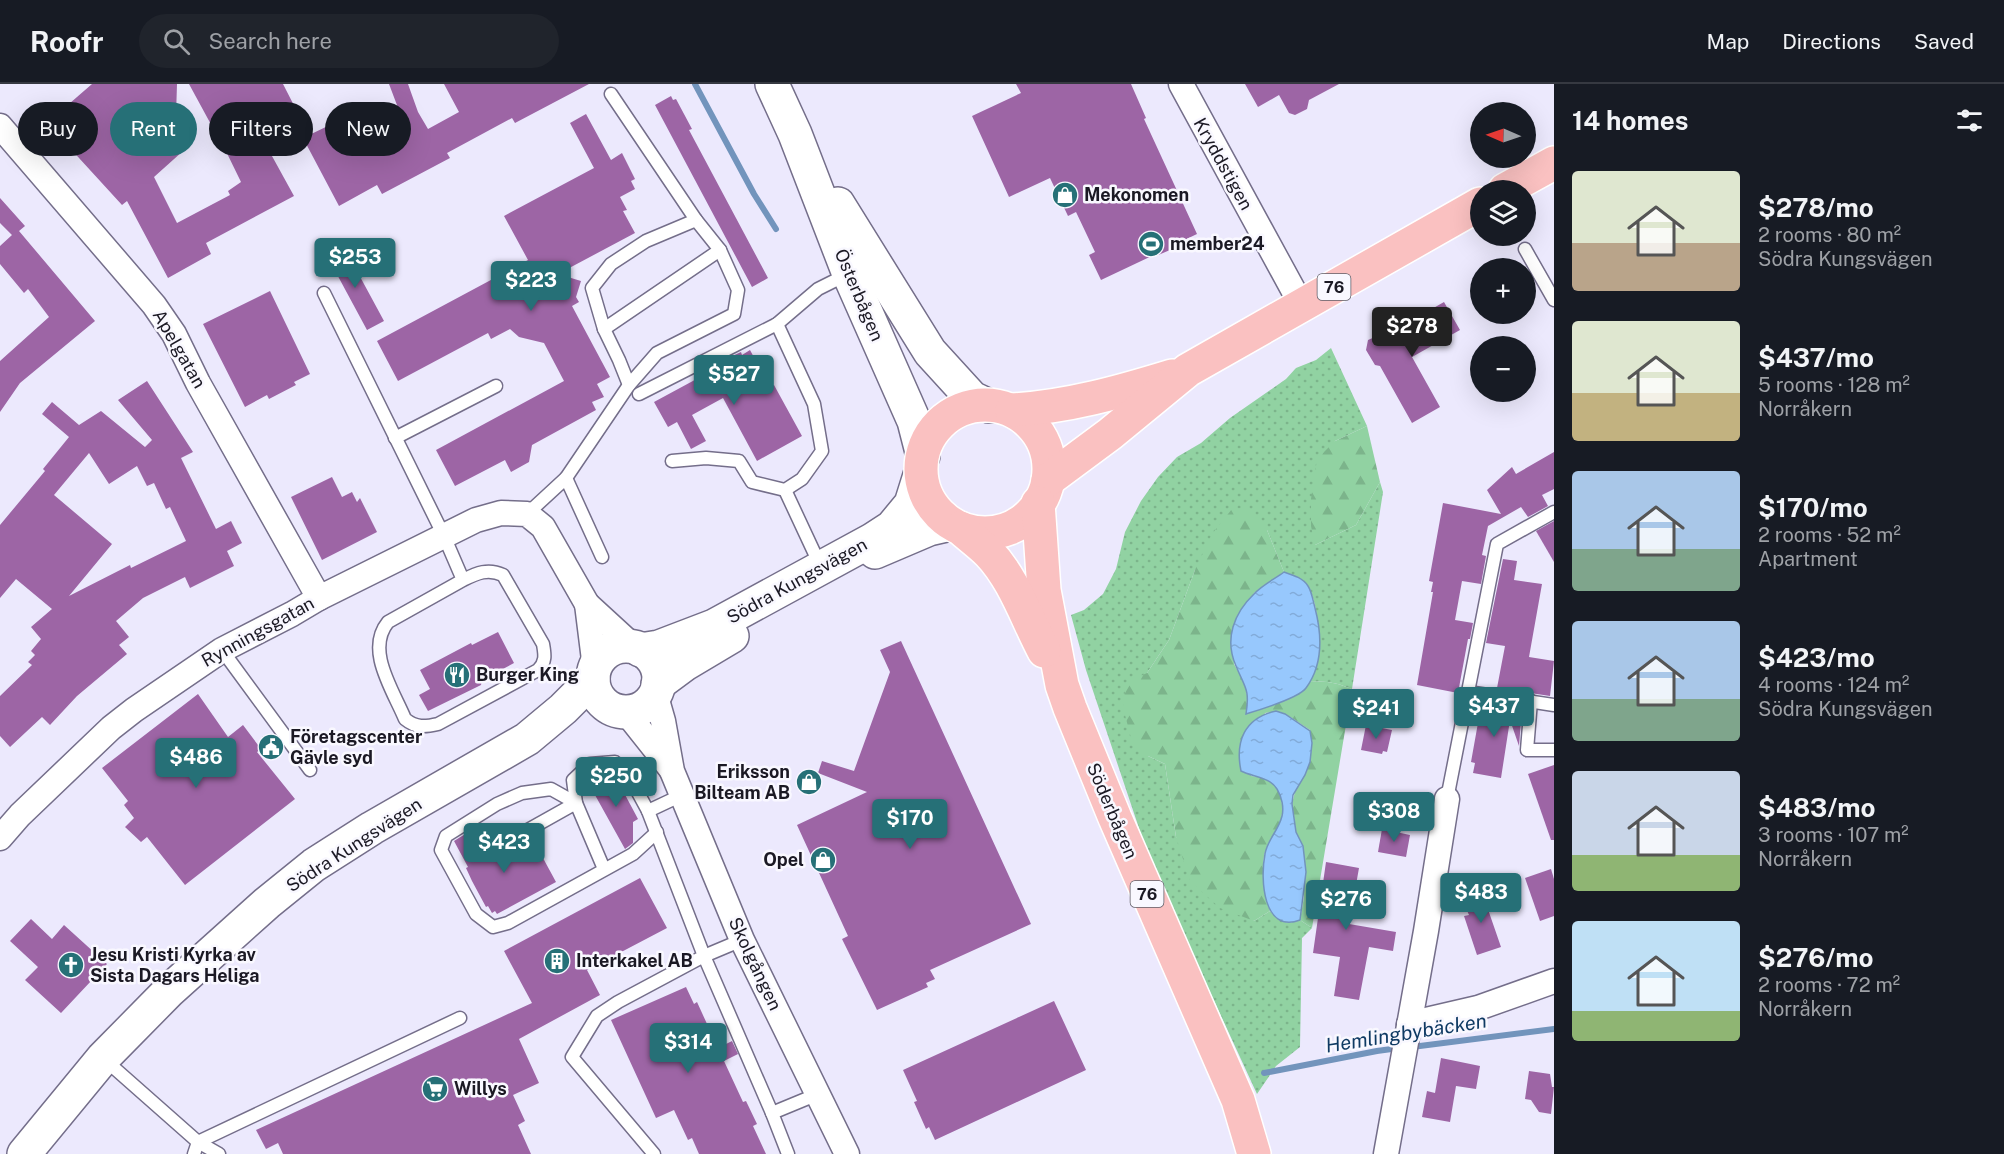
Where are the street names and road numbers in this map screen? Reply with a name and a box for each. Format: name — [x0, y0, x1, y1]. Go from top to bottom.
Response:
street label: Kryddstigen — [1189, 114, 1257, 214]
street label: Österbågen — [831, 245, 889, 344]
road number: 76 — [1318, 274, 1350, 300]
street label: Apelgatan — [149, 306, 210, 392]
street label: Södra Kungsvägen — [723, 533, 871, 628]
street label: Rynningsgatan — [198, 592, 318, 671]
street label: Söderbågen — [1083, 760, 1142, 862]
street label: Södra Kungsvägen — [282, 793, 425, 896]
road number: 76 — [1130, 881, 1164, 907]
street label: Skolgången — [725, 914, 786, 1014]

